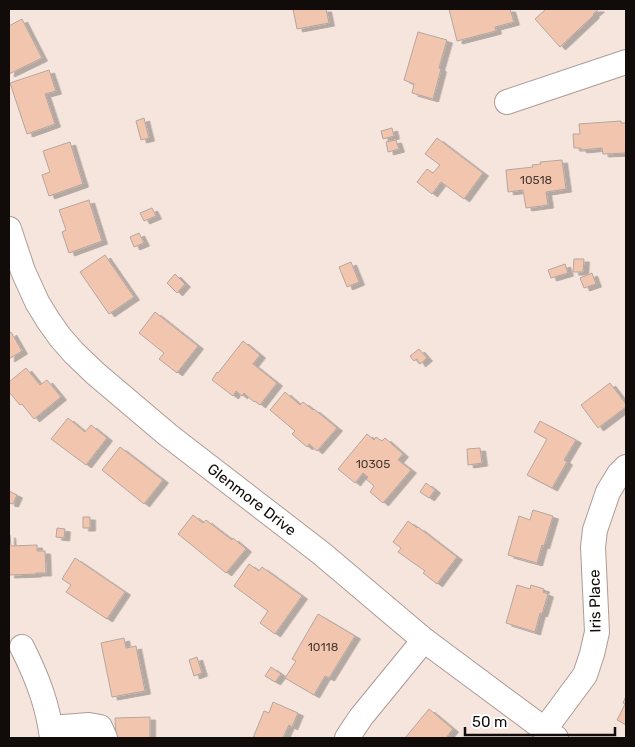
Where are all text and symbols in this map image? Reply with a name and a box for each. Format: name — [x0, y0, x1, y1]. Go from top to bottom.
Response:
house number: 10518 — [520, 173, 552, 187]
house number: 10305 — [356, 457, 390, 471]
street label: Glenmore Drive — [204, 460, 300, 539]
street label: Iris Place — [585, 569, 605, 633]
house number: 10118 — [308, 640, 338, 654]
scale bar — [465, 704, 615, 736]
text: 50 m — [472, 713, 507, 731]

